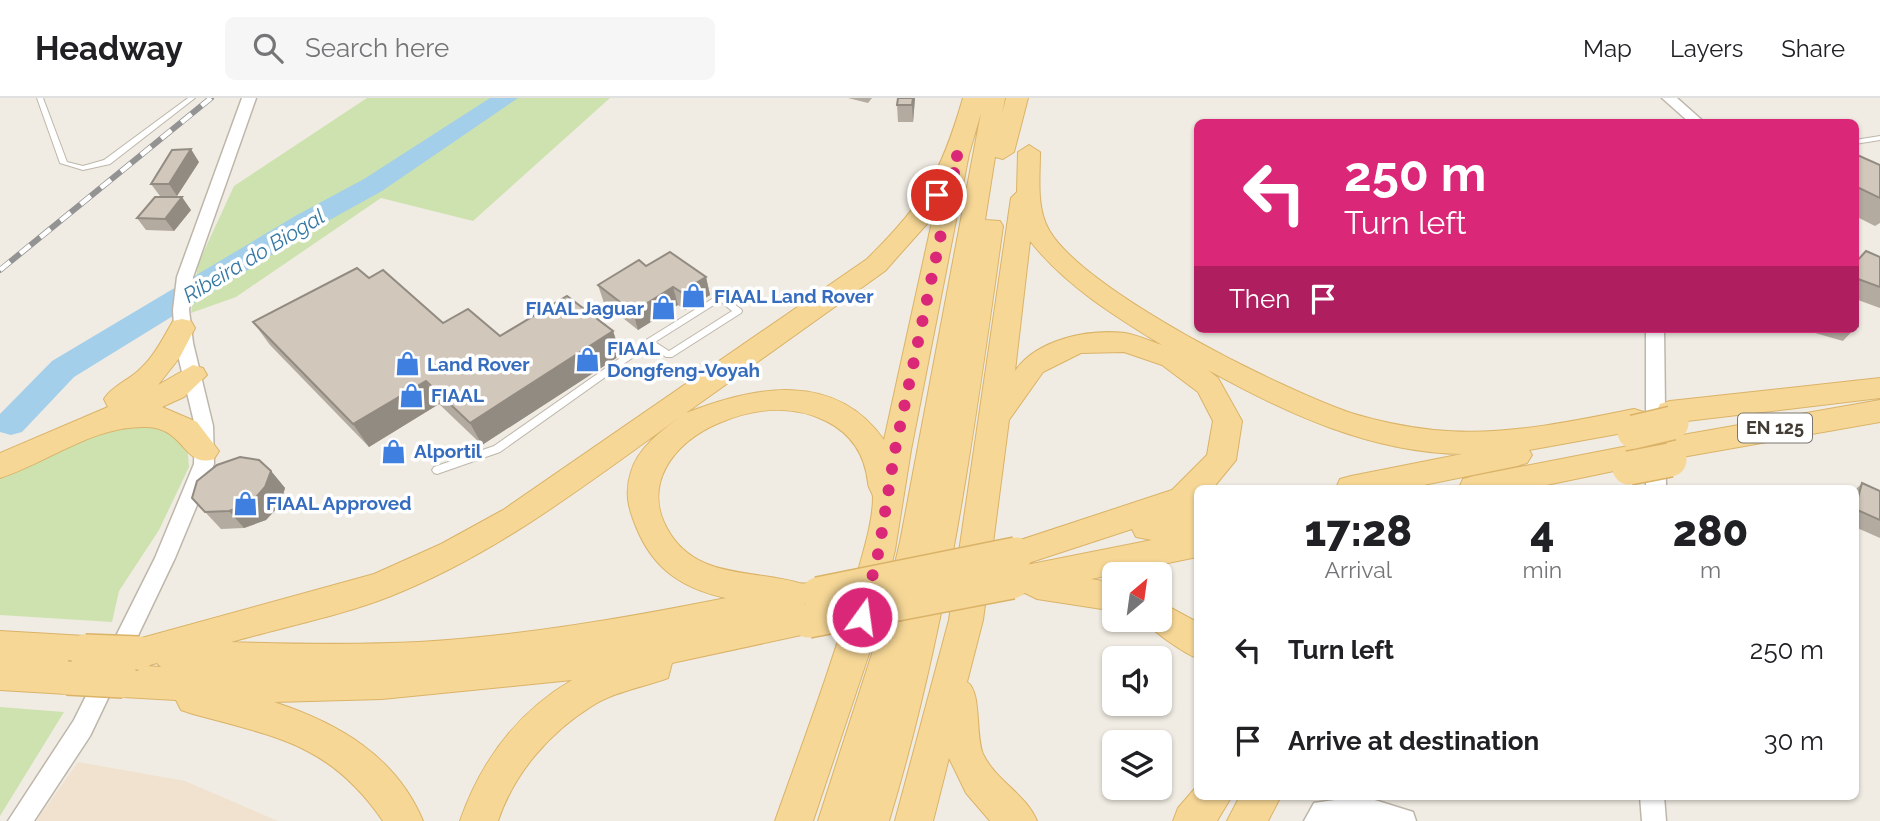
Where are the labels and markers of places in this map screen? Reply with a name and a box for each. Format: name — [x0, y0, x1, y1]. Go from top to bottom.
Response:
pin — [907, 165, 967, 225]
shop icon: FIAAL Land Rover — [680, 282, 708, 310]
place label: FIAAL Land Rover — [714, 285, 874, 307]
shop icon: FIAAL Jaguar — [650, 294, 678, 322]
place label: FIAAL Jaguar — [525, 297, 645, 319]
place label: FIAAL Dongfeng-Voyah — [607, 337, 760, 381]
shop icon: FIAAL Dongfeng-Voyah — [573, 345, 601, 373]
shop icon: Land Rover — [393, 350, 421, 378]
place label: Land Rover — [427, 353, 530, 375]
shop icon: FIAAL — [397, 381, 425, 409]
place label: FIAAL — [431, 384, 484, 406]
shop icon: Alportil — [380, 437, 408, 465]
place label: Alportil — [414, 440, 483, 462]
shop icon: FIAAL Approved — [232, 489, 260, 517]
place label: FIAAL Approved — [266, 492, 411, 514]

